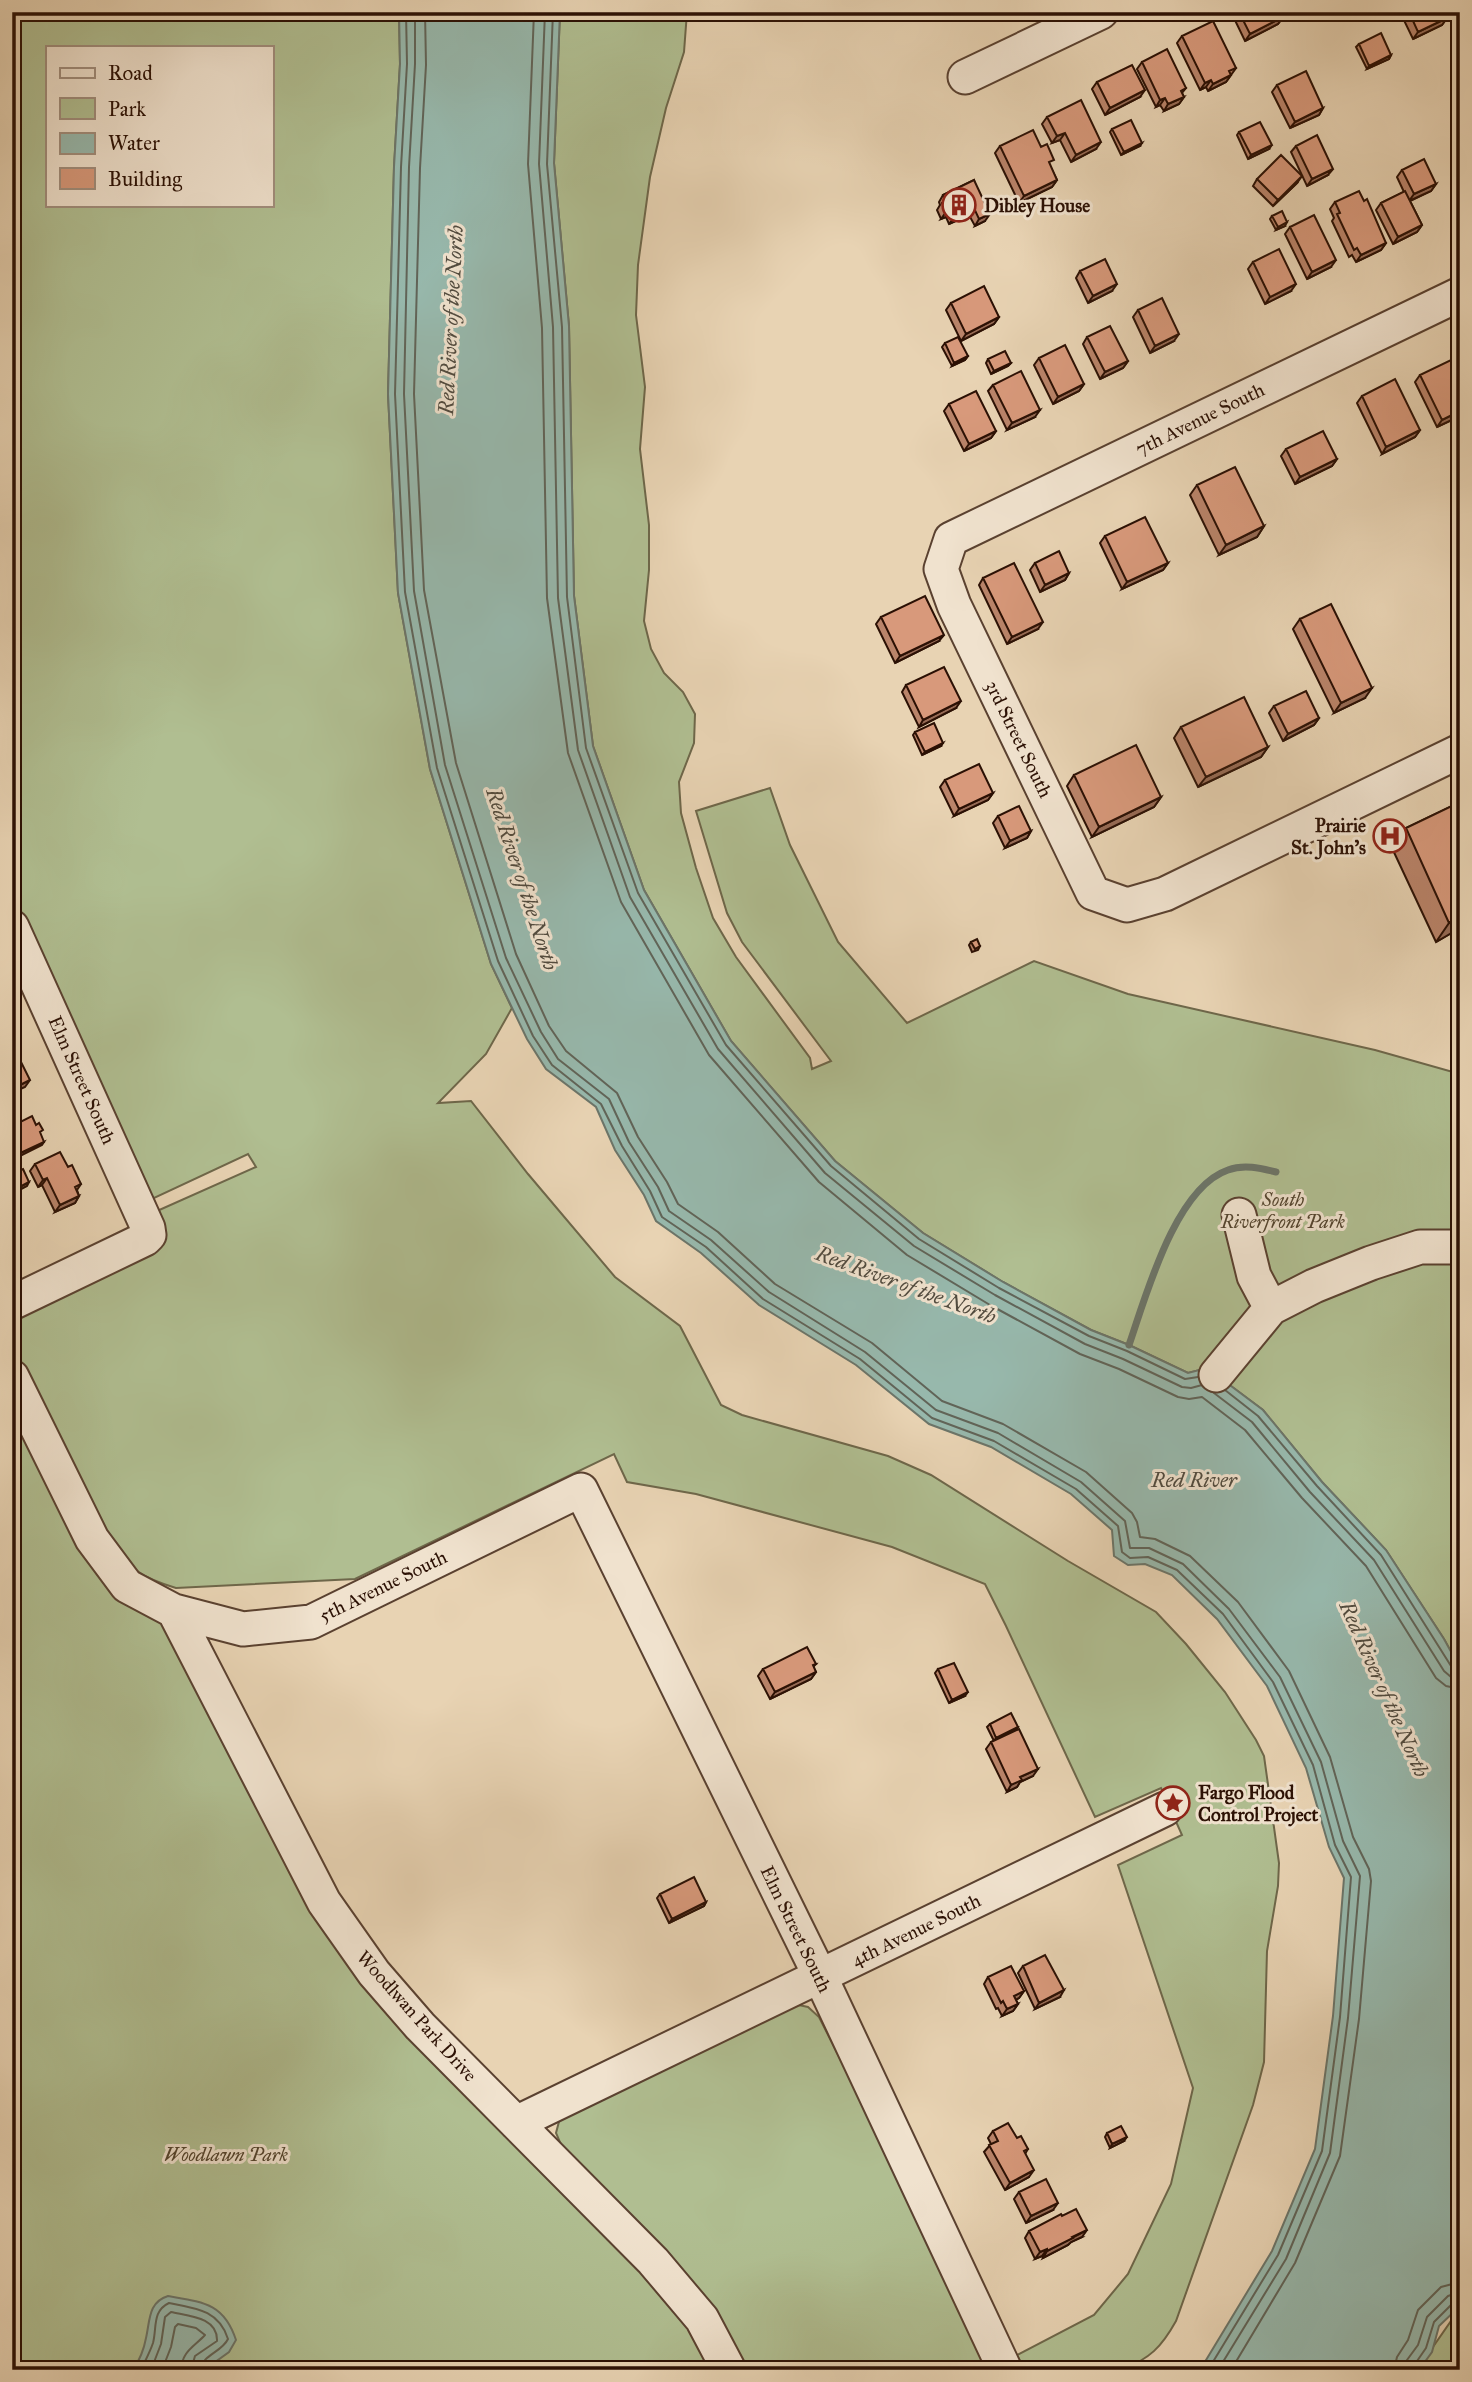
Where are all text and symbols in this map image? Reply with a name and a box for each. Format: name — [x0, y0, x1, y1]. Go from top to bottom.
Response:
legend — [46, 46, 273, 206]
text: Road — [108, 60, 153, 86]
text: Park — [108, 96, 146, 122]
text: Water — [108, 130, 160, 156]
text: Building — [108, 166, 182, 192]
building icon: Dibley House — [940, 186, 978, 224]
place label: Dibley House — [984, 194, 1090, 218]
water label: Red River of the North — [433, 224, 469, 417]
street label: 7th Avenue South — [1132, 378, 1269, 460]
street label: 3rd Street South — [981, 677, 1058, 802]
water label: Red River of the North — [480, 784, 564, 973]
place label: Prairie St. John's — [1291, 814, 1366, 860]
hospital icon: Prairie St. John's — [1371, 817, 1409, 855]
street label: Elm Street South — [43, 1012, 121, 1148]
park label: South Riverfront Park — [1220, 1188, 1346, 1233]
water label: Red River of the North — [811, 1240, 1000, 1330]
water label: Red River — [1150, 1467, 1238, 1493]
street label: 5th Avenue South — [315, 1545, 451, 1627]
water label: Red River of the North — [1333, 1596, 1435, 1781]
place label: Fargo Flood Control Project — [1198, 1781, 1319, 1827]
place icon: Fargo Flood Control Project — [1154, 1784, 1192, 1822]
street label: Elm Street South — [755, 1862, 837, 1997]
street label: 4th Avenue South — [848, 1889, 985, 1971]
street label: Woodlwan Park Drive — [352, 1946, 482, 2086]
park label: Woodlawn Park — [164, 2143, 289, 2166]

